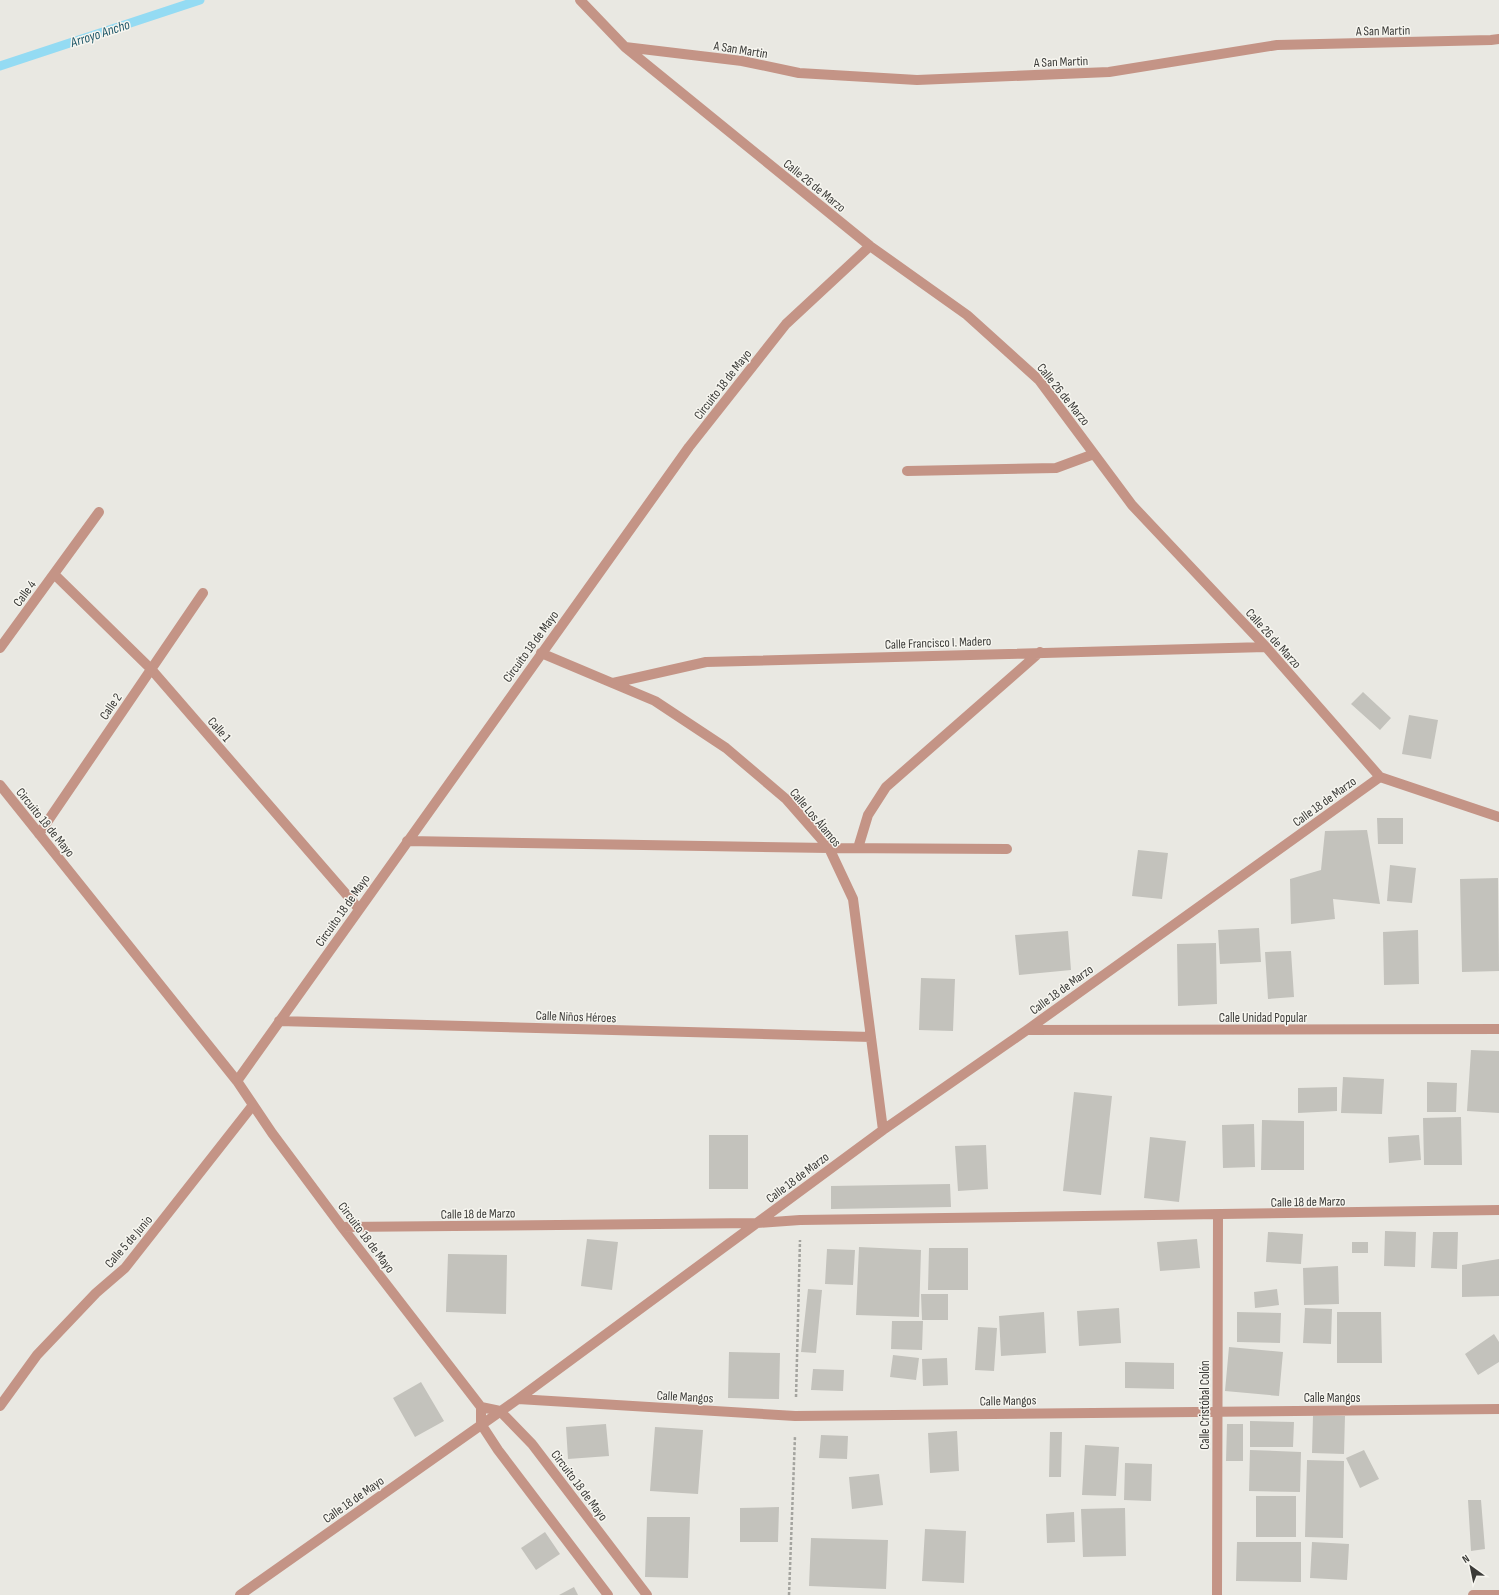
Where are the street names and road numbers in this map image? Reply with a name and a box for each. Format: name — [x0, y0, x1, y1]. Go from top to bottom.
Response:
street label: A San Martin — [1355, 23, 1410, 39]
street label: A San Martin — [712, 38, 769, 62]
street label: A San Martin — [1033, 53, 1089, 71]
street label: Calle 26 de Marzo — [780, 156, 849, 216]
street label: Circuito 18 de Mayo — [690, 346, 755, 423]
street label: Calle 26 de Marzo — [1033, 360, 1093, 429]
street label: Calle 4 — [10, 577, 40, 610]
street label: Calle 26 de Marzo — [1242, 605, 1304, 672]
street label: Circuito 18 de Mayo — [499, 608, 562, 686]
street label: Calle Francisco I. Madero — [885, 633, 992, 653]
street label: Calle 2 — [96, 690, 125, 723]
street label: Calle 1 — [204, 714, 235, 746]
street label: Calle 18 de Marzo — [1290, 773, 1359, 830]
street label: Circuito 18 de Mayo — [12, 785, 78, 861]
street label: Calle Los Álamos — [786, 785, 845, 850]
street label: Circuito 18 de Mayo — [312, 871, 374, 950]
street label: Calle 18 de Marzo — [1027, 961, 1096, 1018]
street label: Calle Niños Héroes — [535, 1008, 617, 1026]
street label: Calle Unidad Popular — [1219, 1010, 1307, 1026]
street label: Calle 18 de Marzo — [763, 1149, 832, 1207]
street label: Calle 18 de Marzo — [1271, 1193, 1345, 1211]
street label: Circuito 18 de Mayo — [334, 1199, 398, 1276]
street label: Calle 18 de Marzo — [441, 1205, 515, 1223]
street label: Calle 5 de Junio — [101, 1212, 156, 1271]
street label: Calle Cristóbal Colón — [1197, 1360, 1213, 1450]
street label: Calle Mangos — [656, 1388, 714, 1406]
street label: Calle Mangos — [1304, 1390, 1361, 1406]
street label: Calle Mangos — [980, 1393, 1037, 1409]
street label: Circuito 18 de Mayo — [547, 1447, 611, 1524]
street label: Calle 18 de Mayo — [320, 1473, 387, 1527]

